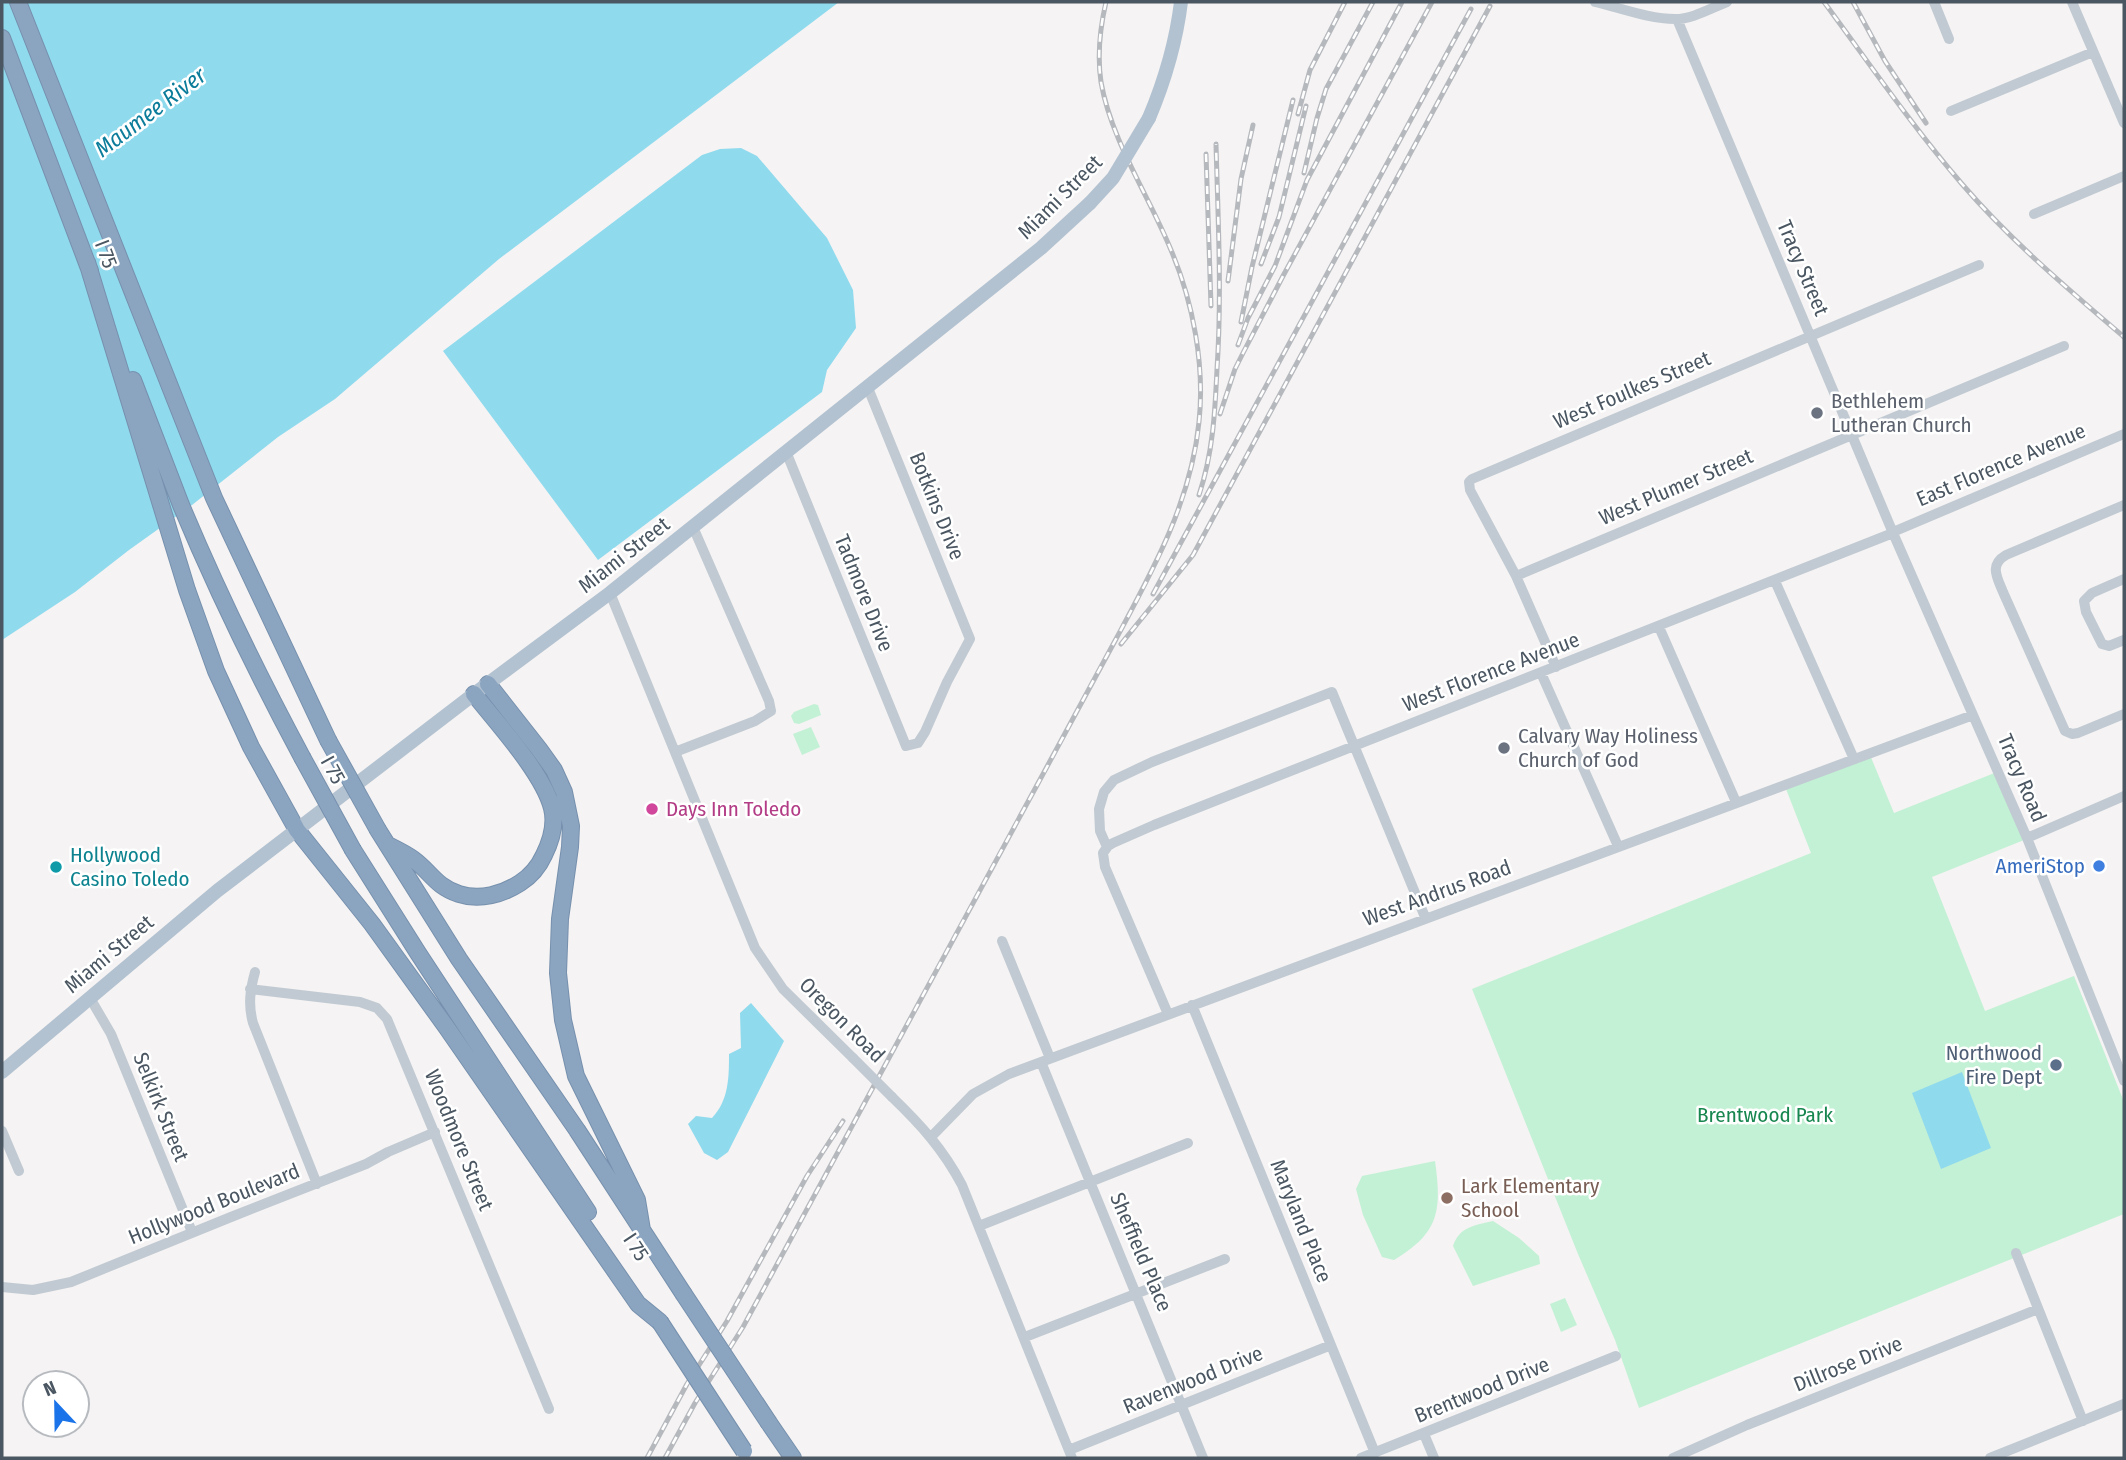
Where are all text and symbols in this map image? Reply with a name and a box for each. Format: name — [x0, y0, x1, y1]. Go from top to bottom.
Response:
water label: Maumee River — [89, 61, 212, 163]
street label: Miami Street — [1012, 149, 1108, 245]
street label: Tracy Street — [1771, 216, 1835, 320]
street label: I 75 — [89, 236, 123, 272]
street label: West Foulkes Street — [1549, 345, 1715, 435]
place label: Bethlehem Lutheran Church — [1831, 388, 1972, 438]
marker: Bethlehem Lutheran Church — [1809, 405, 1825, 421]
street label: East Florence Avenue — [1913, 418, 2089, 512]
street label: West Plumer Street — [1595, 443, 1757, 531]
street label: Botkins Drive — [904, 448, 970, 564]
street label: Miami Street — [573, 511, 675, 599]
street label: Tadmore Drive — [829, 531, 899, 655]
street label: West Florence Avenue — [1399, 626, 1583, 718]
place label: Calvary Way Holiness Church of God — [1518, 723, 1698, 773]
street label: Tracy Road — [1992, 730, 2052, 826]
marker: Calvary Way Holiness Church of God — [1496, 740, 1512, 756]
street label: I 75 — [315, 751, 351, 789]
place label: Days Inn Toledo — [666, 796, 801, 822]
marker: Days Inn Toledo — [644, 801, 660, 817]
place label: Hollywood Casino Toledo — [70, 842, 190, 892]
place label: AmeriStop — [1996, 853, 2085, 879]
street label: West Andrus Road — [1359, 854, 1515, 932]
marker: AmeriStop — [2091, 858, 2107, 874]
marker: Hollywood Casino Toledo — [48, 859, 64, 875]
street label: Miami Street — [59, 909, 159, 999]
street label: Oregon Road — [794, 972, 890, 1068]
place label: Northwood Fire Dept — [1946, 1040, 2042, 1090]
street label: Selkirk Street — [127, 1049, 195, 1165]
marker: Northwood Fire Dept — [2048, 1057, 2064, 1073]
street label: Woodmore Street — [419, 1066, 499, 1214]
park label: Brentwood Park — [1697, 1102, 1833, 1128]
street label: Maryland Place — [1265, 1156, 1337, 1286]
street label: Hollywood Boulevard — [124, 1158, 304, 1250]
place label: Lark Elementary School — [1461, 1173, 1600, 1223]
street label: Sheffield Place — [1104, 1189, 1178, 1315]
marker: Lark Elementary School — [1439, 1190, 1455, 1206]
street label: I 75 — [617, 1228, 655, 1266]
street label: Dillrose Drive — [1790, 1330, 1906, 1398]
street label: Ravenwood Drive — [1119, 1340, 1267, 1420]
street label: Brentwood Drive — [1411, 1351, 1553, 1429]
north arrow — [21, 1369, 91, 1439]
text: N — [40, 1376, 59, 1401]

